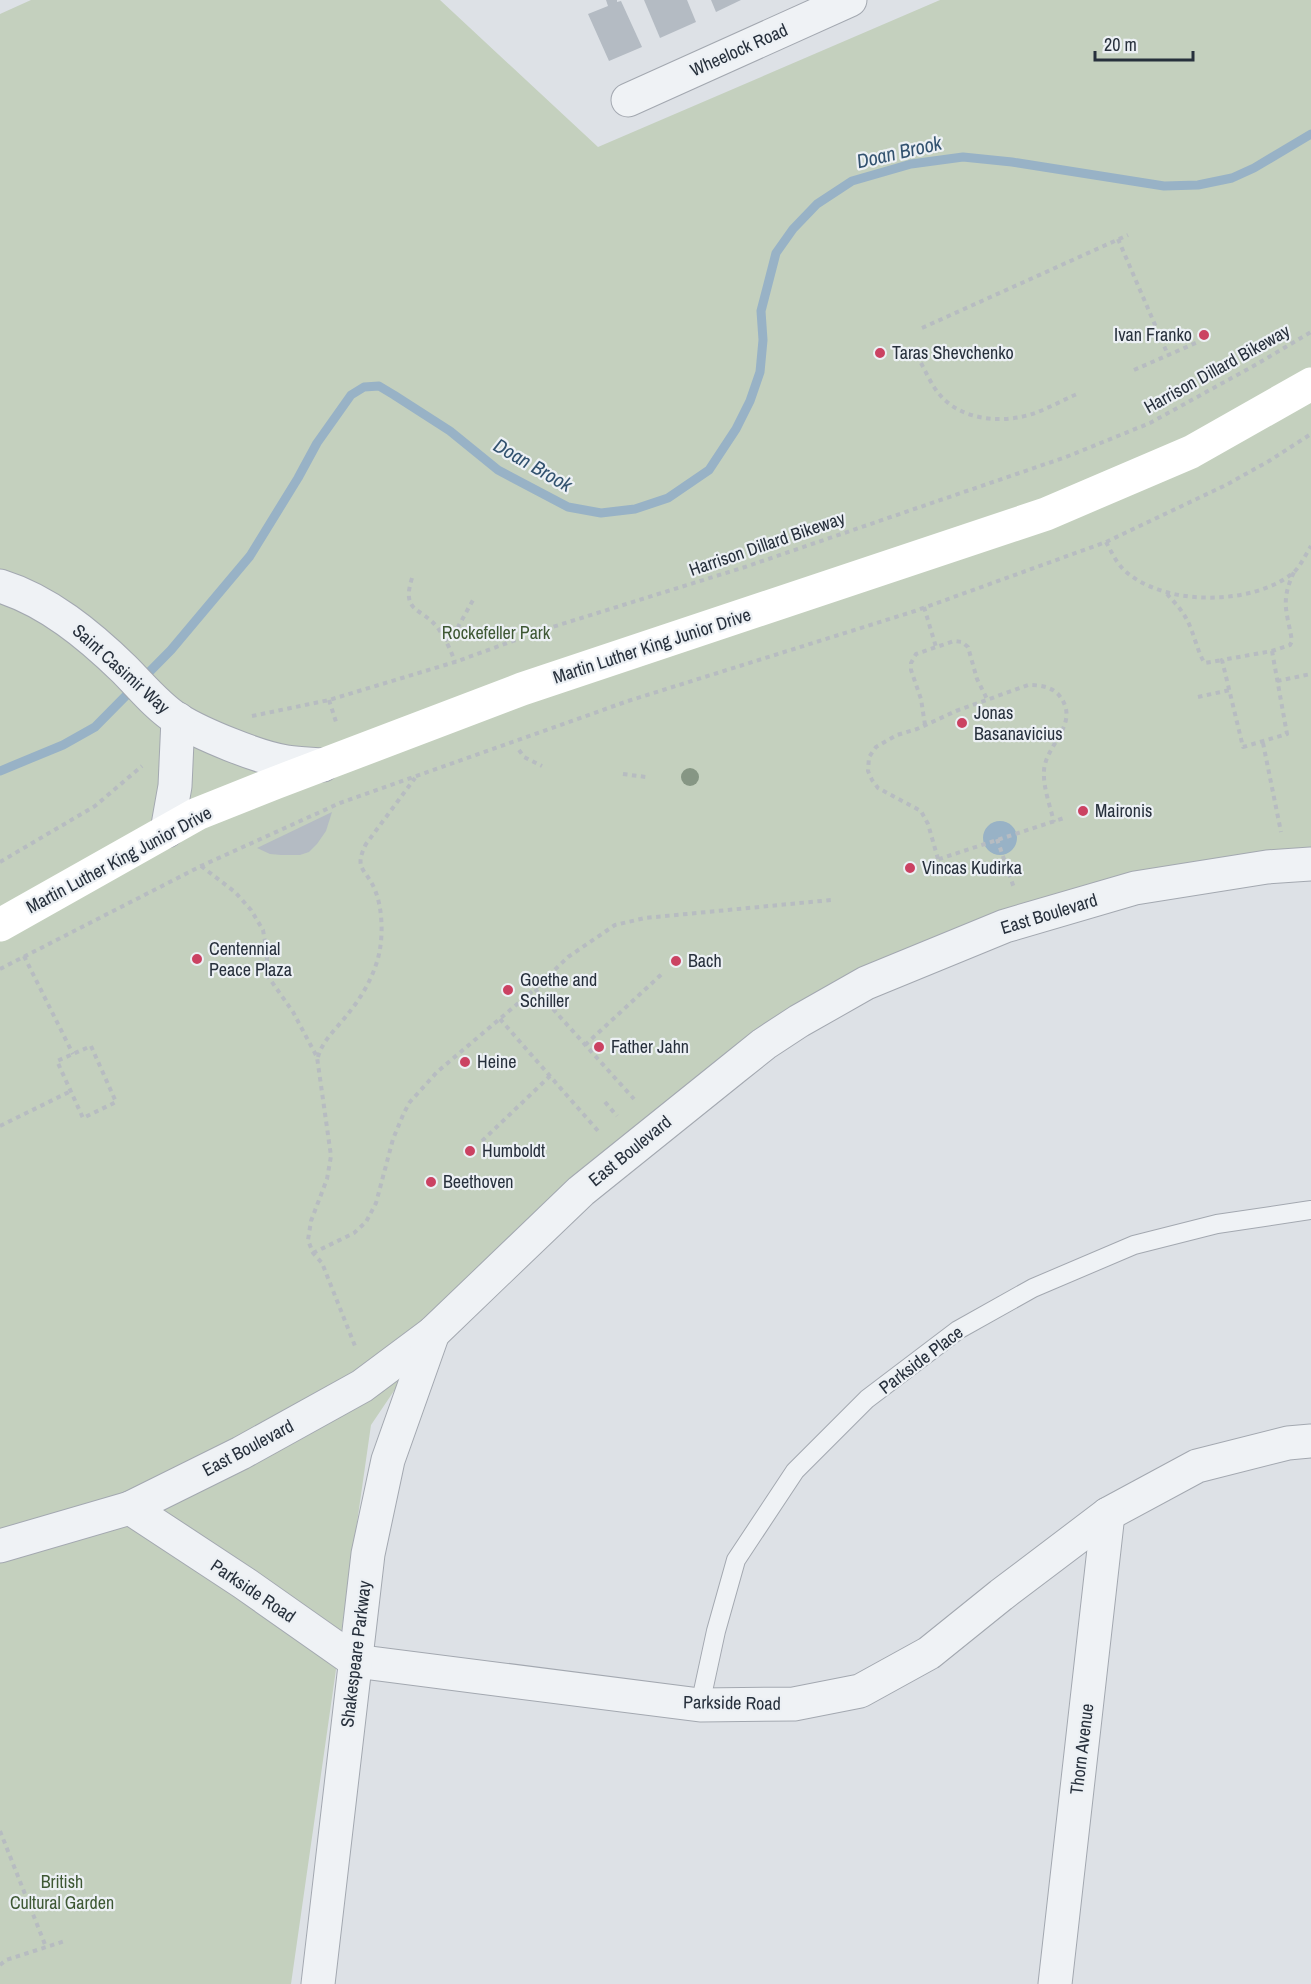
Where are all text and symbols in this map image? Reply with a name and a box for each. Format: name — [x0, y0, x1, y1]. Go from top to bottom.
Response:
street label: Wheelock Road — [686, 17, 791, 82]
scale bar — [1095, 24, 1192, 62]
text: 20 m — [1104, 32, 1137, 57]
water label: Doan Brook — [854, 128, 945, 174]
street label: Harrison Dillard Bikeway — [1139, 318, 1295, 419]
place label: Ivan Franko — [1114, 322, 1192, 347]
marker: Ivan Franko — [1197, 328, 1211, 342]
place label: Taras Shevchenko — [892, 340, 1014, 365]
marker: Taras Shevchenko — [873, 346, 887, 360]
water label: Doan Brook — [489, 431, 578, 498]
street label: Harrison Dillard Bikeway — [686, 505, 849, 582]
street label: Martin Luther King Junior Drive — [550, 602, 754, 689]
street label: Saint Casimir Way — [67, 618, 176, 720]
park label: Rockefeller Park — [442, 620, 551, 645]
place label: Jonas Basanavicius — [974, 700, 1063, 746]
marker: Jonas Basanavicius — [955, 716, 969, 730]
place label: Maironis — [1095, 798, 1152, 823]
street label: Martin Luther King Junior Drive — [22, 800, 216, 919]
marker: Maironis — [1076, 804, 1090, 818]
place label: Vincas Kudirka — [922, 855, 1022, 880]
marker: Vincas Kudirka — [903, 861, 917, 875]
street label: East Boulevard — [997, 887, 1100, 940]
place label: Centennial Peace Plaza — [209, 936, 292, 982]
place label: Bach — [688, 948, 722, 973]
marker: Centennial Peace Plaza — [190, 952, 204, 966]
marker: Bach — [669, 954, 683, 968]
place label: Goethe and Schiller — [520, 967, 597, 1013]
marker: Goethe and Schiller — [501, 983, 515, 997]
place label: Father Jahn — [611, 1034, 689, 1059]
marker: Father Jahn — [592, 1040, 606, 1054]
place label: Heine — [477, 1049, 516, 1074]
marker: Heine — [458, 1055, 472, 1069]
street label: East Boulevard — [583, 1109, 676, 1192]
place label: Humboldt — [482, 1138, 545, 1163]
marker: Humboldt — [463, 1144, 477, 1158]
place label: Beethoven — [443, 1169, 514, 1194]
marker: Beethoven — [424, 1175, 438, 1189]
street label: Parkside Place — [874, 1320, 968, 1399]
street label: East Boulevard — [198, 1413, 298, 1482]
street label: Parkside Road — [206, 1553, 301, 1628]
street label: Shakespeare Parkway — [334, 1579, 377, 1729]
street label: Parkside Road — [683, 1689, 781, 1716]
street label: Thorn Avenue — [1064, 1702, 1099, 1796]
park label: British Cultural Garden — [10, 1869, 114, 1915]

